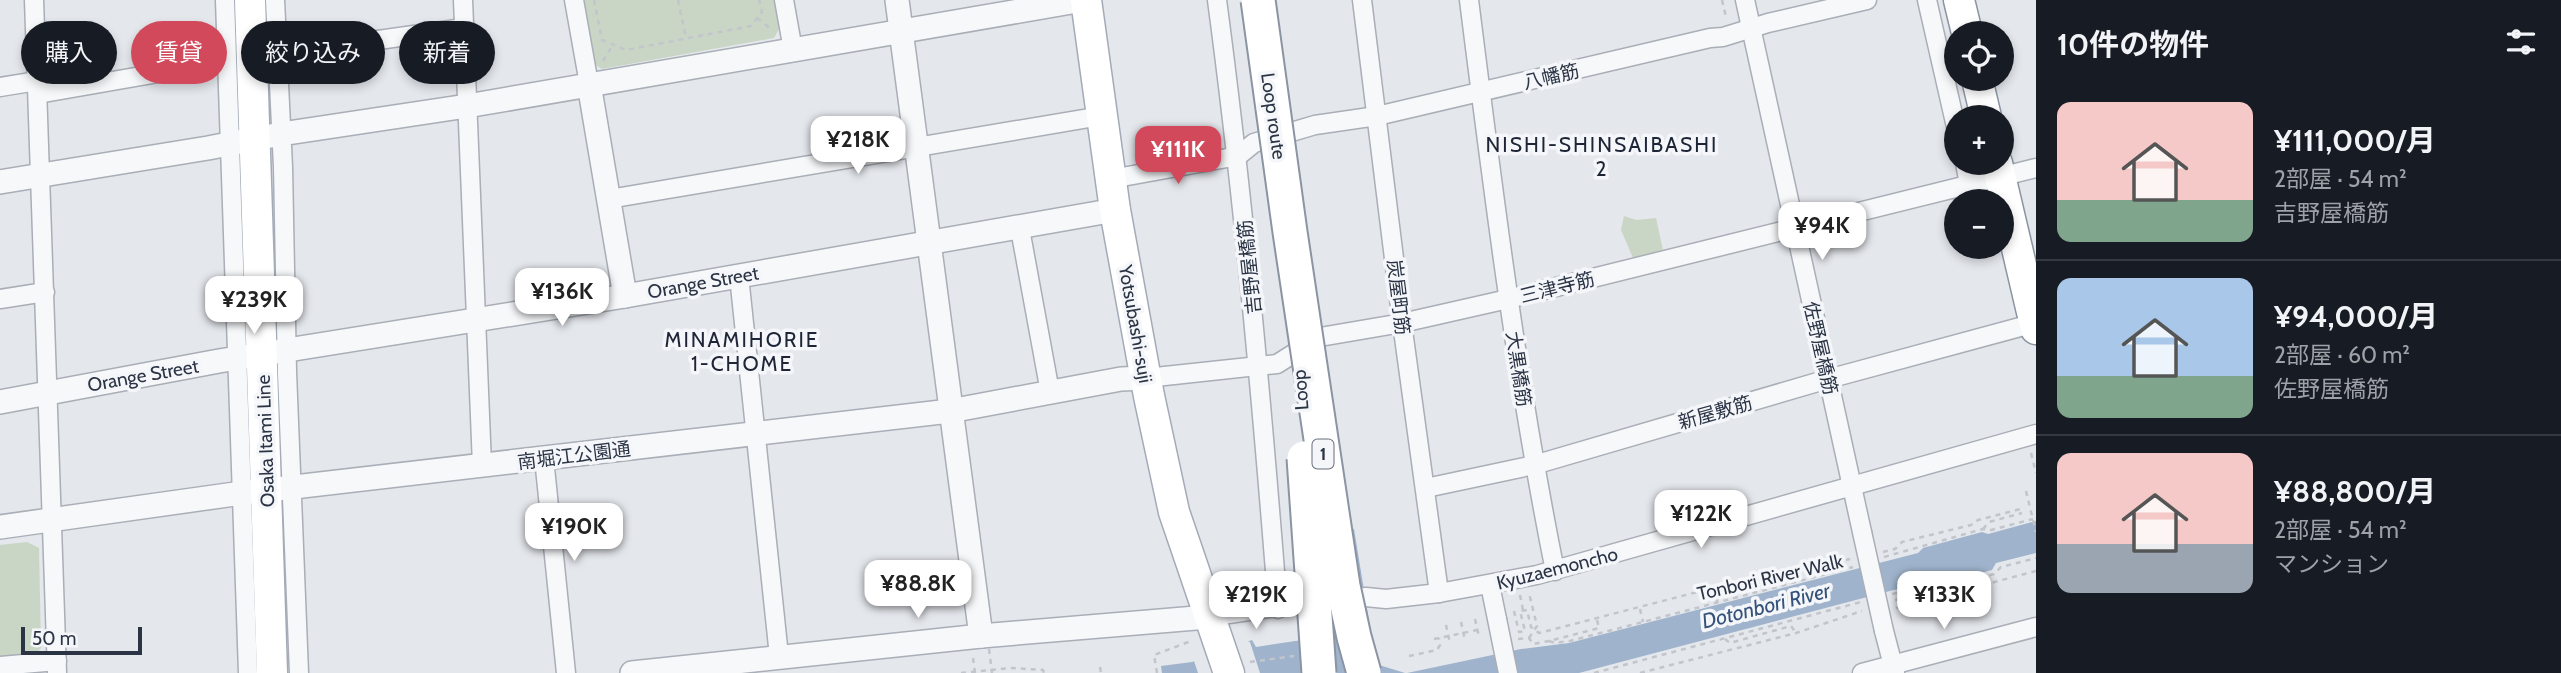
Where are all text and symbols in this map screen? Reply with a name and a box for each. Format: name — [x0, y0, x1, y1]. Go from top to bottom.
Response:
chip: 購入 — [21, 21, 117, 84]
chip: 賃貸 — [131, 21, 227, 84]
chip: 絞り込み — [241, 21, 385, 84]
chip: 新着 — [399, 21, 495, 84]
map controls — [1944, 21, 2014, 259]
button: locate — [1944, 21, 2014, 91]
icon: filters — [2502, 23, 2540, 61]
text: 10件の物件 — [2057, 26, 2209, 63]
street label: 八幡筋 — [1521, 59, 1581, 94]
street label: Loop route — [1256, 71, 1291, 161]
button: + — [1944, 105, 2014, 175]
pin: ¥218K — [809, 116, 907, 176]
text: ¥111,000/月 — [2274, 122, 2436, 159]
text: ¥218K — [827, 125, 889, 153]
pin: ¥111K — [1129, 127, 1227, 186]
icon: home — [2113, 130, 2197, 214]
district label: NISHI-SHINSAIBASHI 2 — [1486, 132, 1718, 181]
text: ¥111K — [1151, 135, 1205, 163]
text: 2部屋 · 54 m² — [2274, 165, 2407, 193]
button: − — [1944, 189, 2014, 259]
text: 吉野屋橋筋 — [2274, 199, 2389, 227]
pin: ¥94K — [1781, 202, 1863, 262]
text: ¥94K — [1794, 211, 1850, 239]
street label: 吉野屋橋筋 — [1233, 218, 1266, 315]
street label: 炭屋町筋 — [1382, 258, 1415, 336]
street label: Orange Street — [646, 261, 761, 304]
street label: Yotsubashi-suji — [1114, 262, 1157, 385]
street label: 三津寺筋 — [1517, 267, 1597, 308]
pin: ¥136K — [513, 268, 611, 328]
pin: ¥239K — [205, 276, 303, 336]
text: ¥136K — [531, 277, 593, 305]
text: ¥239K — [221, 285, 287, 313]
text: ¥94,000/月 — [2274, 298, 2438, 335]
street label: 佐野屋橋筋 — [1799, 299, 1842, 397]
icon: home — [2113, 306, 2197, 390]
district label: MINAMIHORIE 1-CHOME — [665, 327, 819, 376]
street label: 大黒橋筋 — [1501, 330, 1536, 408]
text: 2部屋 · 60 m² — [2274, 341, 2410, 369]
street label: Orange Street — [86, 354, 201, 397]
street label: Loop — [1288, 369, 1313, 411]
street label: Osaka Itami Line — [252, 374, 279, 508]
text: 佐野屋橋筋 — [2274, 375, 2389, 403]
street label: 新屋敷筋 — [1675, 391, 1755, 434]
street label: 南堀江公園通 — [516, 437, 632, 474]
road number: 1 — [1312, 440, 1334, 468]
text: ¥88,800/月 — [2274, 473, 2436, 510]
icon: home — [2113, 481, 2197, 565]
pin: ¥122K — [1652, 490, 1750, 550]
text: ¥122K — [1670, 499, 1732, 527]
pin: ¥190K — [525, 504, 623, 563]
text: ¥190K — [541, 512, 607, 540]
text: 2部屋 · 54 m² — [2274, 516, 2407, 544]
street label: Kyuzaemoncho — [1494, 542, 1620, 595]
street label: Tonbori River Walk — [1695, 549, 1846, 605]
text: マンション — [2274, 550, 2389, 578]
pin: ¥88.8K — [861, 560, 975, 620]
text: ¥88.8K — [880, 569, 956, 597]
pin: ¥219K — [1207, 572, 1305, 631]
pin: ¥133K — [1895, 572, 1993, 631]
water label: Dotonbori River — [1699, 577, 1834, 634]
text: ¥219K — [1225, 580, 1287, 608]
text: ¥133K — [1913, 580, 1975, 608]
scale bar — [21, 624, 142, 656]
text: 50 m — [32, 627, 76, 650]

